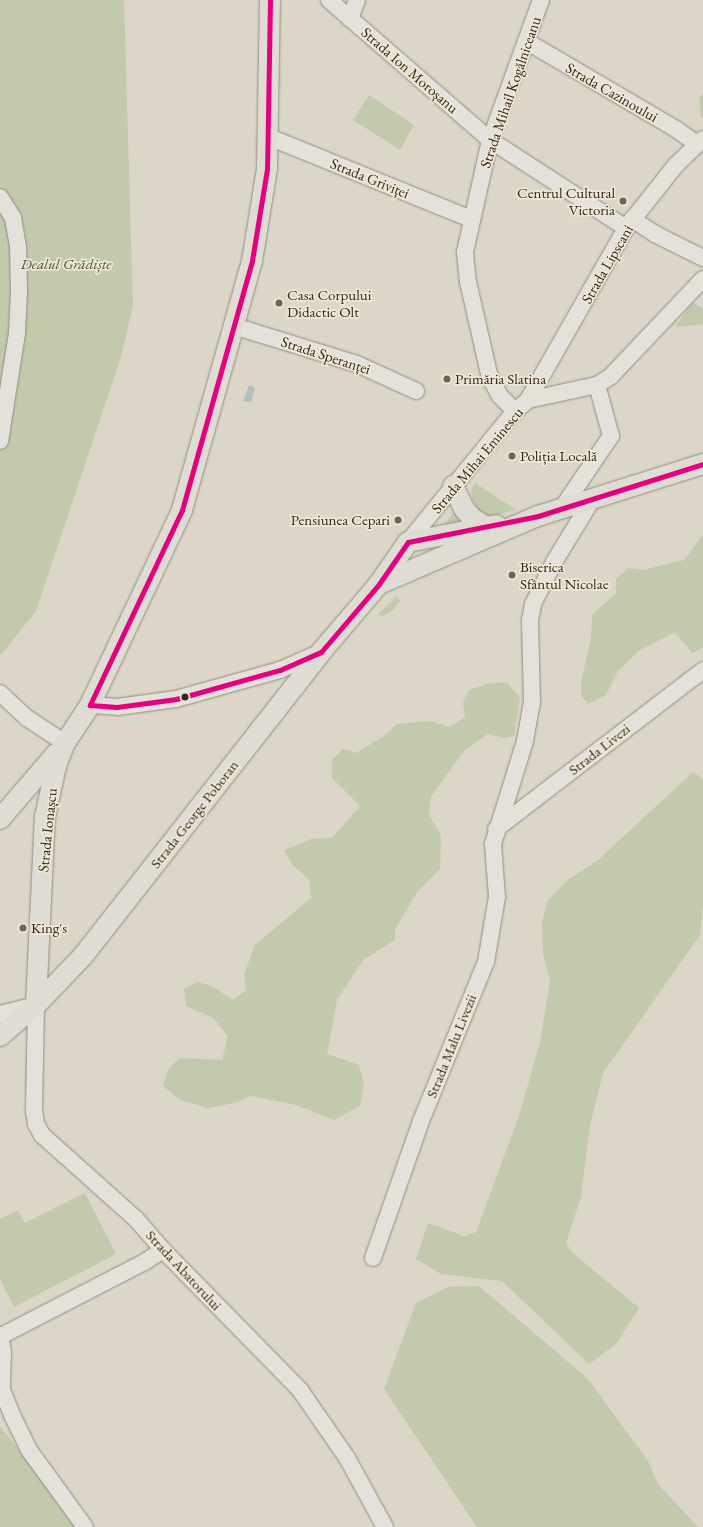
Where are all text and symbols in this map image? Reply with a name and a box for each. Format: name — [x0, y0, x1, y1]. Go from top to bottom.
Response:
street label: Strada Mihail Kogălniceanu — [476, 14, 544, 170]
street label: Strada Ion Moroșanu — [358, 23, 462, 117]
street label: Strada Cazinoului — [563, 58, 661, 126]
street label: Strada Griviței — [328, 154, 412, 202]
place label: Centrul Cultural Victoria — [517, 183, 615, 218]
marker: Centrul Cultural Victoria — [618, 196, 628, 206]
street label: Strada Lipscani — [577, 221, 637, 307]
park label: Dealul Grădiște — [21, 255, 111, 273]
place label: Casa Corpului Didactic Olt — [287, 285, 371, 320]
marker: Casa Corpului Didactic Olt — [274, 298, 284, 308]
street label: Strada Speranței — [279, 332, 373, 378]
place label: Primăria Slatina — [455, 370, 546, 388]
marker: Primăria Slatina — [442, 374, 452, 384]
street label: Strada Mihai Eminescu — [427, 403, 527, 517]
place label: Poliția Locală — [520, 447, 597, 465]
marker: Poliția Locală — [507, 451, 517, 461]
place label: Pensiunea Cepari — [291, 511, 390, 529]
marker: Pensiunea Cepari — [393, 515, 403, 525]
place label: Biserica Sfântul Nicolae — [520, 557, 608, 592]
marker: Biserica Sfântul Nicolae — [507, 570, 517, 580]
unlabelled marker — [180, 692, 190, 702]
street label: Strada Livezi — [565, 719, 633, 779]
street label: Strada George Poboran — [146, 756, 242, 872]
street label: Strada Ionașcu — [34, 787, 60, 873]
place label: King's — [31, 919, 67, 937]
marker: King's — [18, 923, 28, 933]
street label: Strada Malu Livezii — [422, 991, 480, 1101]
street label: Strada Abatorului — [142, 1226, 226, 1314]

